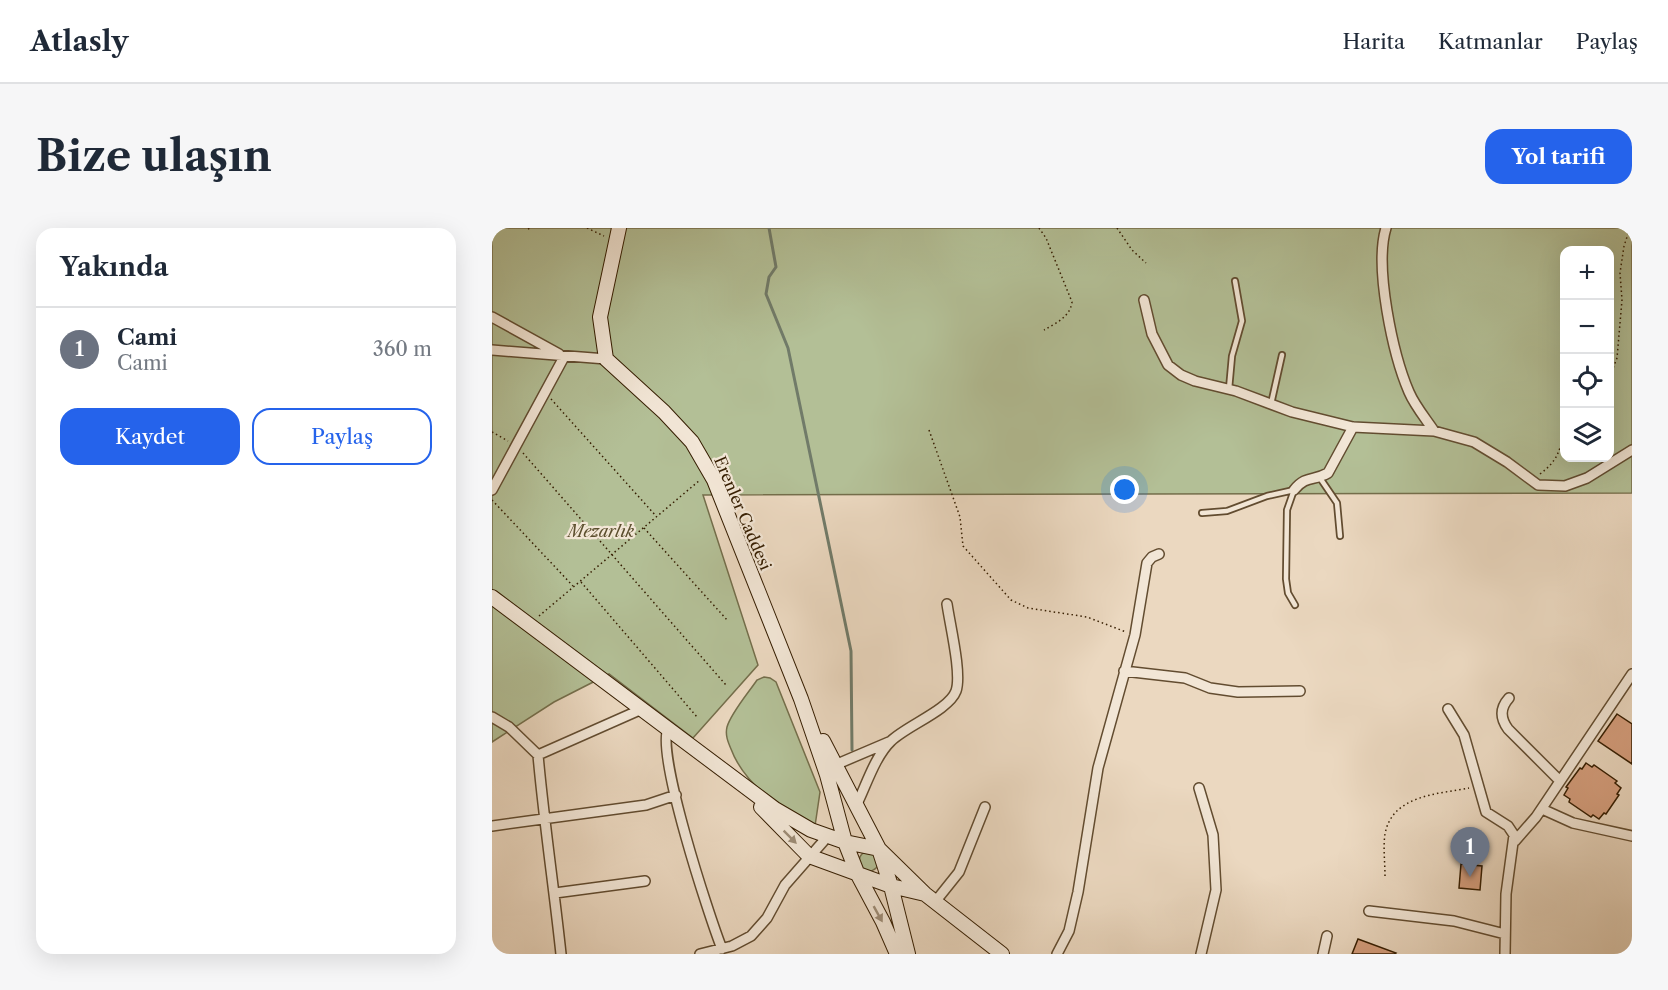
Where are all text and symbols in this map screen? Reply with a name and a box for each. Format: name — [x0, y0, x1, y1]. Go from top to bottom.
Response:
text: Atlasly — [30, 24, 129, 58]
text: Harita — [1342, 29, 1405, 54]
text: Katmanlar — [1438, 29, 1543, 54]
text: Paylaş — [1576, 29, 1638, 54]
button: Yol tarifi — [1485, 129, 1632, 184]
text: Bize ulaşın — [36, 130, 272, 182]
map controls — [1560, 246, 1614, 462]
button: + — [1560, 246, 1614, 300]
text: Yakında — [60, 251, 169, 283]
button: − — [1560, 300, 1614, 354]
text: Cami — [117, 324, 177, 351]
text: 1 — [75, 337, 84, 361]
text: 360 m — [373, 337, 432, 361]
text: Cami — [117, 351, 168, 375]
button: locate — [1560, 354, 1614, 408]
button: Kaydet — [60, 408, 240, 465]
button: Paylaş — [252, 408, 432, 465]
button: layers — [1560, 408, 1614, 462]
street label: Erenler Caddesi — [710, 453, 776, 573]
your location — [1110, 475, 1139, 504]
park label: Mezarlık — [566, 521, 635, 541]
pin: 1 — [1450, 828, 1490, 877]
one-way arrow — [783, 829, 797, 844]
one-way arrow — [873, 906, 883, 923]

